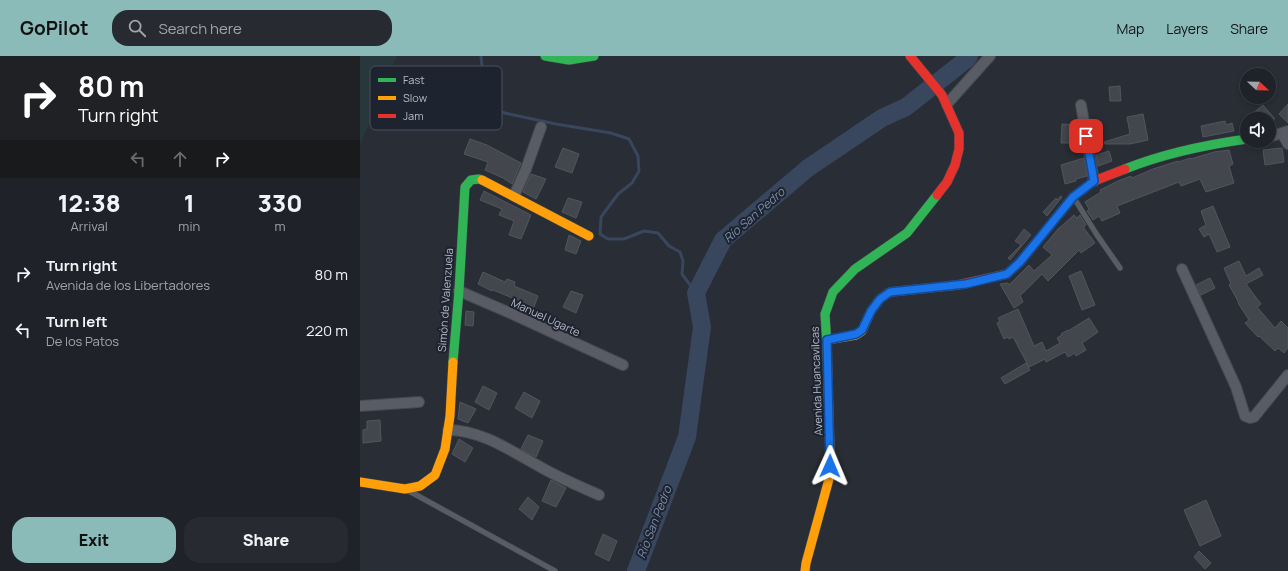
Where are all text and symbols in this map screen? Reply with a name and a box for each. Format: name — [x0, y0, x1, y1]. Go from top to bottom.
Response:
search box — [112, 10, 392, 46]
text: GoPilot — [20, 15, 88, 41]
icon: search — [126, 17, 148, 39]
text: Search here — [158, 18, 242, 39]
text: Map — [1116, 19, 1144, 38]
text: Layers — [1166, 19, 1208, 38]
text: Share — [1230, 19, 1268, 38]
legend — [370, 66, 502, 130]
text: 80 m — [78, 67, 144, 105]
north arrow — [1240, 68, 1276, 104]
map controls — [1240, 68, 1276, 148]
icon: right — [12, 72, 64, 124]
text: Fast — [403, 72, 425, 87]
text: Slow — [403, 90, 428, 105]
text: Turn right — [78, 103, 159, 127]
text: Jam — [403, 108, 424, 123]
button: sound — [1240, 112, 1276, 148]
pin — [1069, 119, 1103, 153]
icon: arrive — [1075, 125, 1097, 147]
icon: left — [127, 148, 149, 170]
icon: ahead — [169, 148, 191, 170]
icon: right — [211, 148, 233, 170]
water label: Río San Pedro — [720, 183, 789, 246]
text: 12:38 — [58, 186, 121, 219]
text: 1 — [184, 186, 195, 219]
text: 330 — [258, 186, 302, 219]
text: Arrival — [71, 217, 108, 235]
text: min — [178, 217, 200, 235]
text: m — [275, 217, 286, 235]
street label: Simón de Valenzuela — [434, 248, 456, 352]
text: Turn right — [46, 255, 117, 276]
icon: right — [12, 263, 34, 285]
text: 80 m — [314, 264, 348, 285]
text: Avenida de los Libertadores — [46, 276, 210, 294]
street label: Manuel Ugarte — [509, 294, 583, 340]
text: Turn left — [46, 311, 108, 332]
icon: left — [12, 319, 34, 341]
text: 220 m — [306, 320, 348, 341]
street label: Avenida Huancavilcas — [807, 326, 825, 436]
text: De los Patos — [46, 332, 119, 350]
position arrow — [809, 445, 851, 487]
water label: Río San Pedro — [632, 483, 676, 561]
button: Exit — [12, 517, 176, 563]
button: Share — [184, 517, 348, 563]

